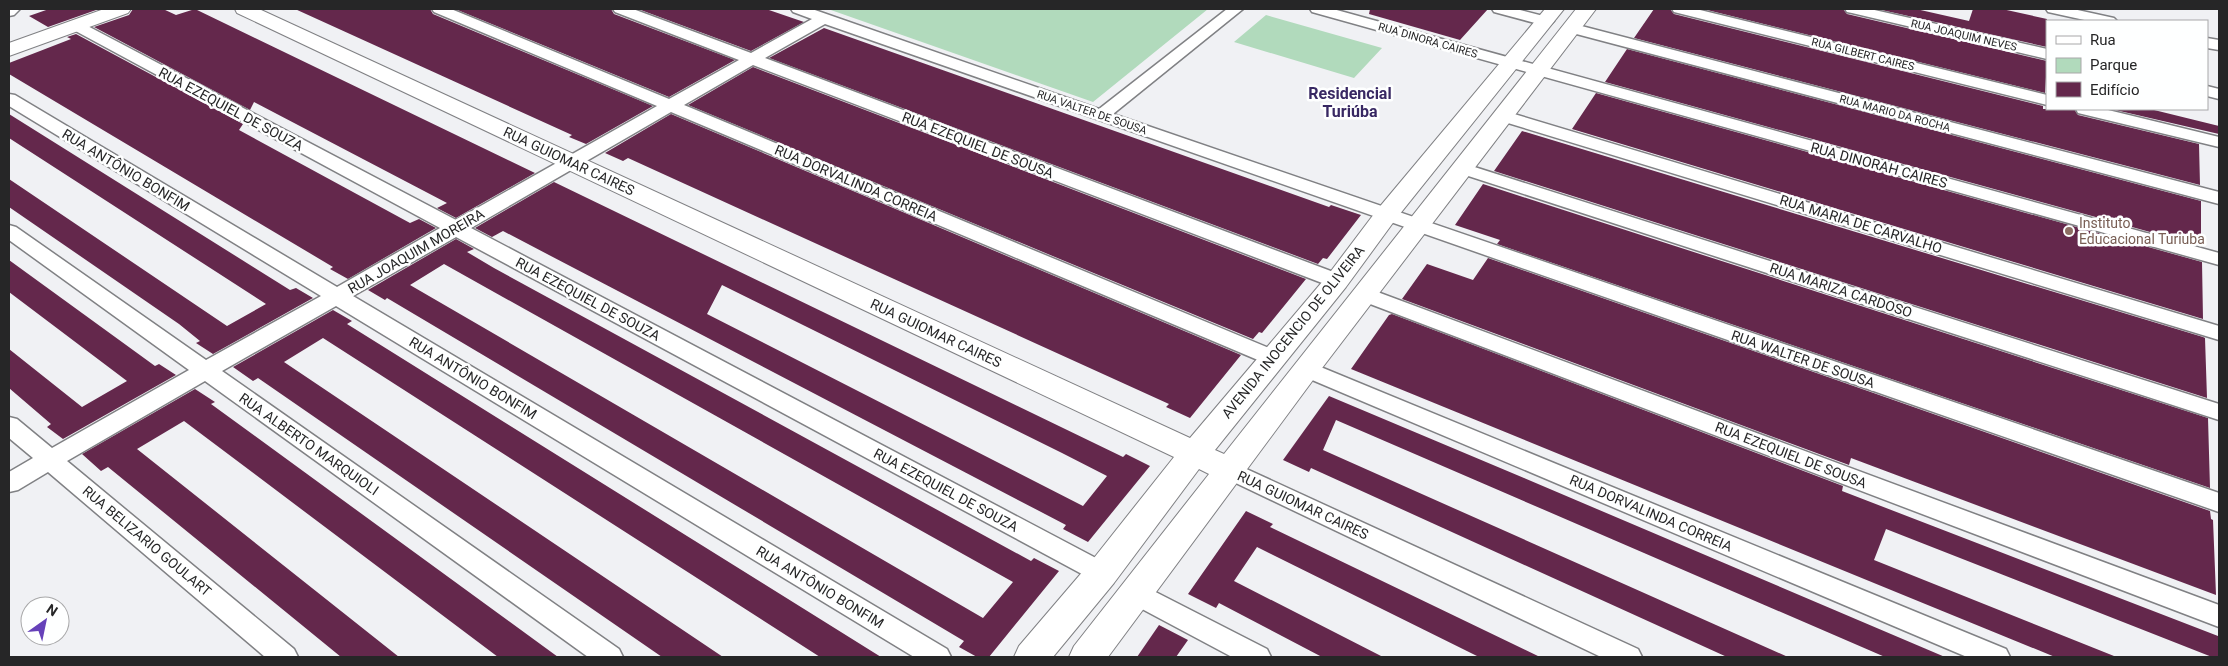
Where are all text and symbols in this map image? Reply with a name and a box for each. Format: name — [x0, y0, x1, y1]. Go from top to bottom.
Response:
street label: RUA JOAQUIM NEVES — [1910, 17, 2019, 54]
street label: RUA DINORA CAIRES — [1377, 20, 1480, 61]
legend — [2046, 20, 2208, 110]
text: Rua — [2090, 31, 2116, 49]
street label: RUA GILBERT CAIRES — [1810, 35, 1916, 74]
text: Parque — [2090, 56, 2137, 74]
street label: RUA EZEQUIEL DE SOUZA — [156, 64, 306, 154]
text: Edifício — [2090, 81, 2139, 99]
district label: Residencial Turiúba — [1308, 84, 1392, 121]
street label: RUA VALTER DE SOUSA — [1035, 88, 1149, 138]
street label: RUA MARIO DA ROCHA — [1838, 92, 1953, 135]
street label: RUA EZEQUIEL DE SOUSA — [900, 109, 1056, 181]
street label: RUA GUIOMAR CAIRES — [501, 124, 637, 198]
street label: RUA ANTÔNIO BONFIM — [59, 125, 193, 214]
street label: RUA DINORAH CAIRES — [1809, 139, 1949, 191]
street label: RUA DORVALINDA CORREIA — [772, 141, 940, 225]
street label: RUA MARIA DE CARVALHO — [1778, 192, 1944, 256]
street label: RUA JOAQUIM MOREIRA — [345, 205, 487, 297]
place label: Instituto Educacional Turiuba — [2079, 215, 2205, 247]
marker: Instituto Educacional Turiuba — [2063, 225, 2075, 237]
street label: AVENIDA INOCENCIO DE OLIVEIRA — [1218, 242, 1368, 422]
street label: RUA EZEQUIEL DE SOUZA — [513, 254, 663, 344]
street label: RUA MARIZA CARDOSO — [1768, 259, 1914, 321]
street label: RUA GUIOMAR CAIRES — [868, 296, 1004, 370]
street label: RUA WALTER DE SOUSA — [1729, 327, 1877, 391]
street label: RUA ANTÔNIO BONFIM — [406, 333, 540, 422]
street label: RUA ALBERTO MARQUIOLI — [236, 390, 382, 498]
street label: RUA EZEQUIEL DE SOUSA — [1713, 419, 1869, 491]
street label: RUA EZEQUIEL DE SOUZA — [871, 445, 1021, 535]
street label: RUA GUIOMAR CAIRES — [1235, 468, 1371, 542]
street label: RUA DORVALINDA CORREIA — [1567, 471, 1735, 555]
street label: RUA BELIZARIO GOULART — [79, 483, 215, 600]
street label: RUA ANTÔNIO BONFIM — [753, 542, 887, 631]
north arrow — [20, 596, 70, 646]
text: N — [44, 601, 61, 620]

